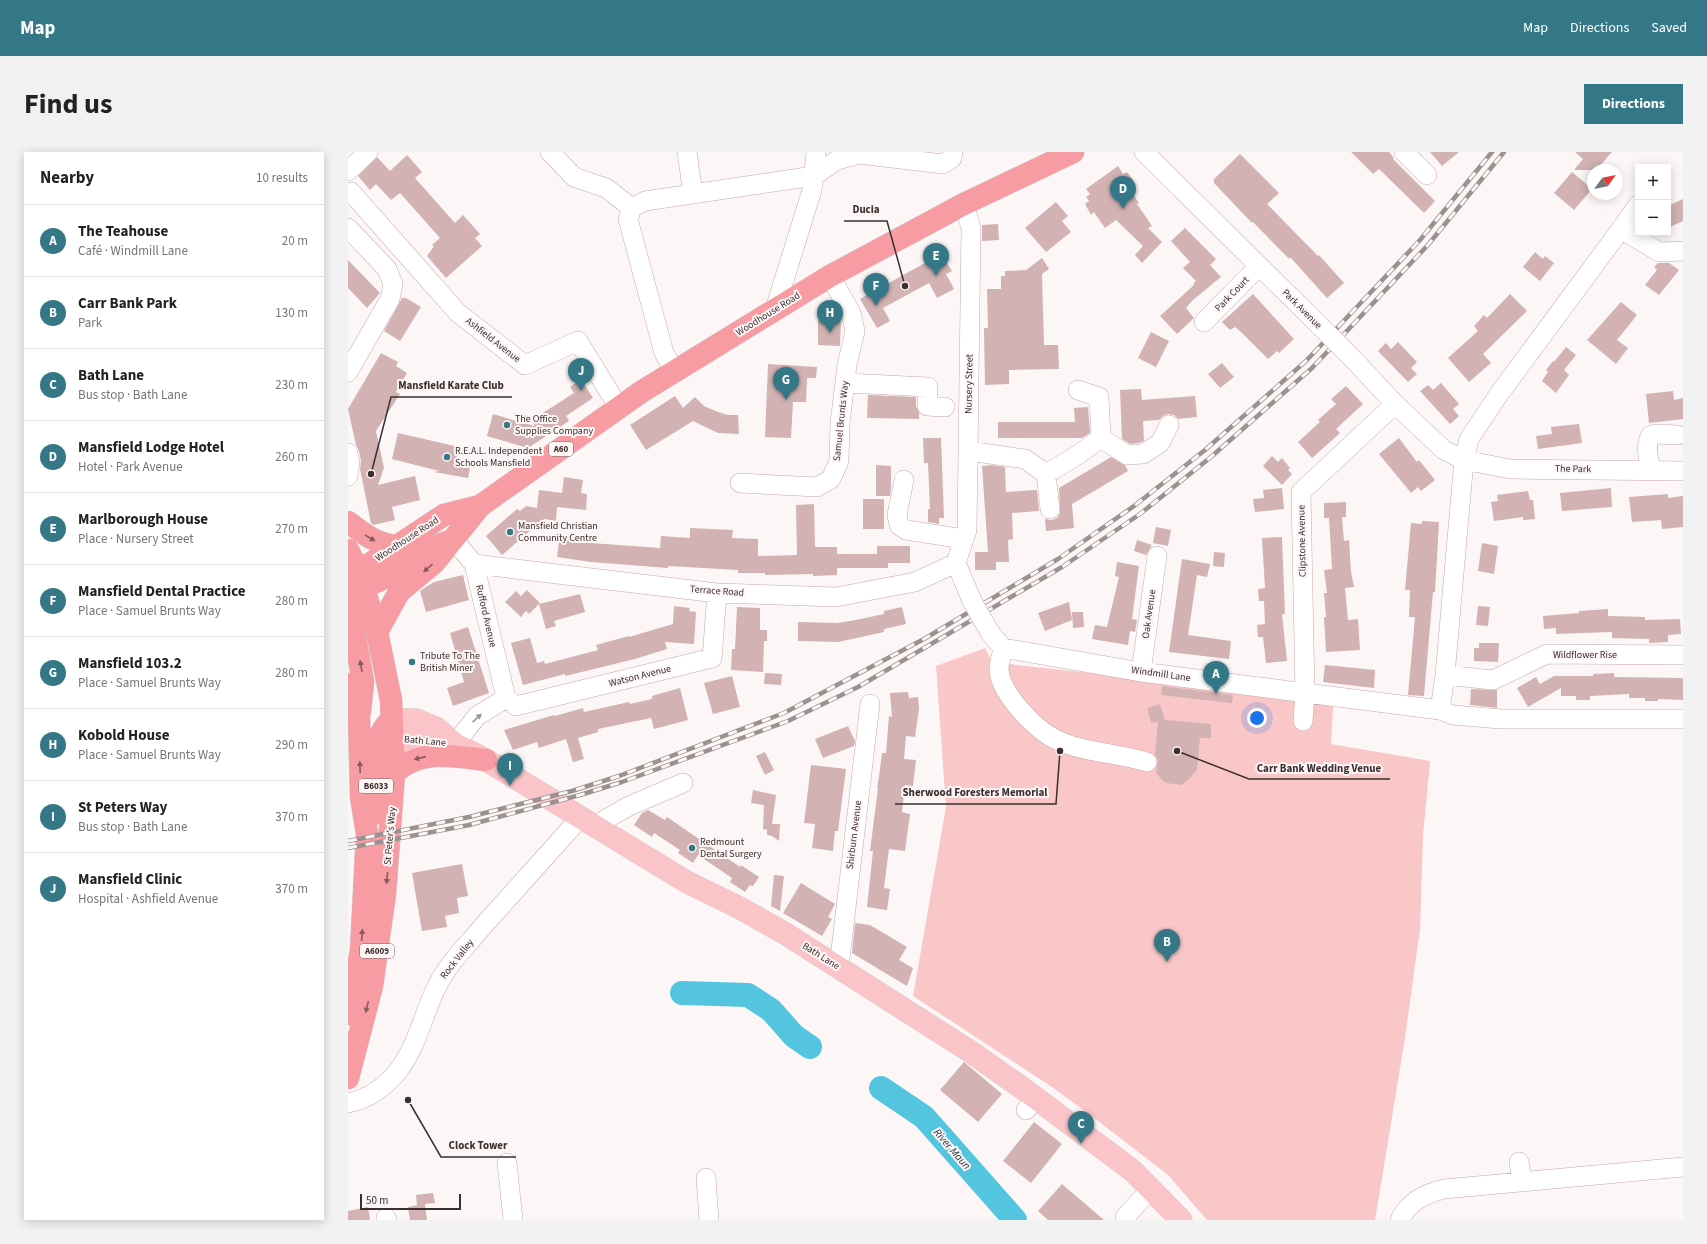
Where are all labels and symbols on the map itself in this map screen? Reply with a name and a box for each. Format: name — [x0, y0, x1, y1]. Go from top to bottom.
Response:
north arrow — [1587, 164, 1623, 200]
pin: D — [1110, 176, 1136, 209]
callout: Ducia — [844, 198, 887, 221]
text: Ducia — [852, 202, 880, 217]
pin: E — [923, 243, 949, 276]
pin: F — [863, 273, 889, 306]
street label: Park Court — [1212, 273, 1253, 315]
street label: Park Avenue — [1279, 286, 1325, 332]
street label: Woodhouse Road — [733, 289, 803, 339]
pin: H — [817, 300, 843, 333]
street label: Ashfield Avenue — [462, 314, 524, 366]
street label: Nursery Street — [961, 353, 977, 414]
pin: J — [568, 358, 594, 391]
pin: G — [773, 367, 799, 400]
callout: Mansfield Karate Club — [391, 374, 512, 397]
text: Mansfield Karate Club — [398, 378, 504, 393]
street label: Samuel Brunts Way — [830, 380, 852, 462]
place label: The Office Supplies Company — [515, 412, 593, 438]
marker: The Office Supplies Company — [502, 420, 512, 430]
road number: A60 — [549, 442, 573, 456]
place label: R.E.A.L. Independent Schools Mansfield — [455, 444, 543, 470]
marker: R.E.A.L. Independent Schools Mansfield — [442, 452, 452, 462]
street label: The Park — [1555, 462, 1591, 476]
street label: Clipstone Avenue — [1294, 505, 1310, 577]
street label: Woodhouse Road — [373, 513, 441, 565]
place label: Mansfield Christian Community Centre — [518, 519, 598, 545]
marker: Mansfield Christian Community Centre — [505, 527, 515, 537]
one-way arrow — [364, 535, 376, 542]
one-way arrow — [422, 564, 433, 573]
street label: Terrace Road — [689, 582, 745, 600]
street label: Rufford Avenue — [472, 583, 500, 649]
street label: Oak Avenue — [1139, 589, 1159, 639]
street label: Wildflower Rise — [1553, 648, 1617, 662]
place label: Tribute To The British Miner — [420, 649, 480, 675]
marker: Tribute To The British Miner — [407, 657, 417, 667]
one-way arrow — [357, 660, 363, 672]
street label: Watson Avenue — [607, 661, 673, 691]
pin: A — [1203, 661, 1229, 694]
street label: Windmill Lane — [1131, 663, 1191, 685]
your location — [1247, 708, 1267, 728]
one-way arrow — [472, 713, 482, 722]
street label: Bath Lane — [404, 732, 447, 750]
pin: I — [497, 753, 523, 786]
one-way arrow — [414, 756, 426, 762]
callout: Carr Bank Wedding Venue — [1249, 756, 1390, 779]
one-way arrow — [357, 761, 364, 773]
text: Carr Bank Wedding Venue — [1257, 761, 1382, 776]
road number: B6033 — [359, 779, 393, 793]
callout: Sherwood Foresters Memorial — [895, 781, 1056, 804]
text: Sherwood Foresters Memorial — [902, 785, 1048, 800]
street label: Shirburn Avenue — [843, 800, 865, 870]
street label: St Peter's Way — [380, 806, 400, 866]
place label: Redmount Dental Surgery — [700, 835, 762, 861]
marker: Redmount Dental Surgery — [687, 843, 697, 853]
one-way arrow — [383, 872, 390, 884]
one-way arrow — [358, 929, 365, 941]
pin: B — [1154, 929, 1180, 962]
street label: Rock Valley — [437, 936, 477, 982]
street label: Bath Lane — [800, 939, 843, 973]
road number: A6009 — [360, 944, 394, 958]
one-way arrow — [364, 1001, 370, 1013]
pin: C — [1068, 1111, 1094, 1144]
water label: River Maun — [930, 1125, 974, 1173]
callout: Clock Tower — [441, 1134, 516, 1157]
text: Clock Tower — [449, 1138, 508, 1153]
scale bar — [360, 1192, 461, 1211]

